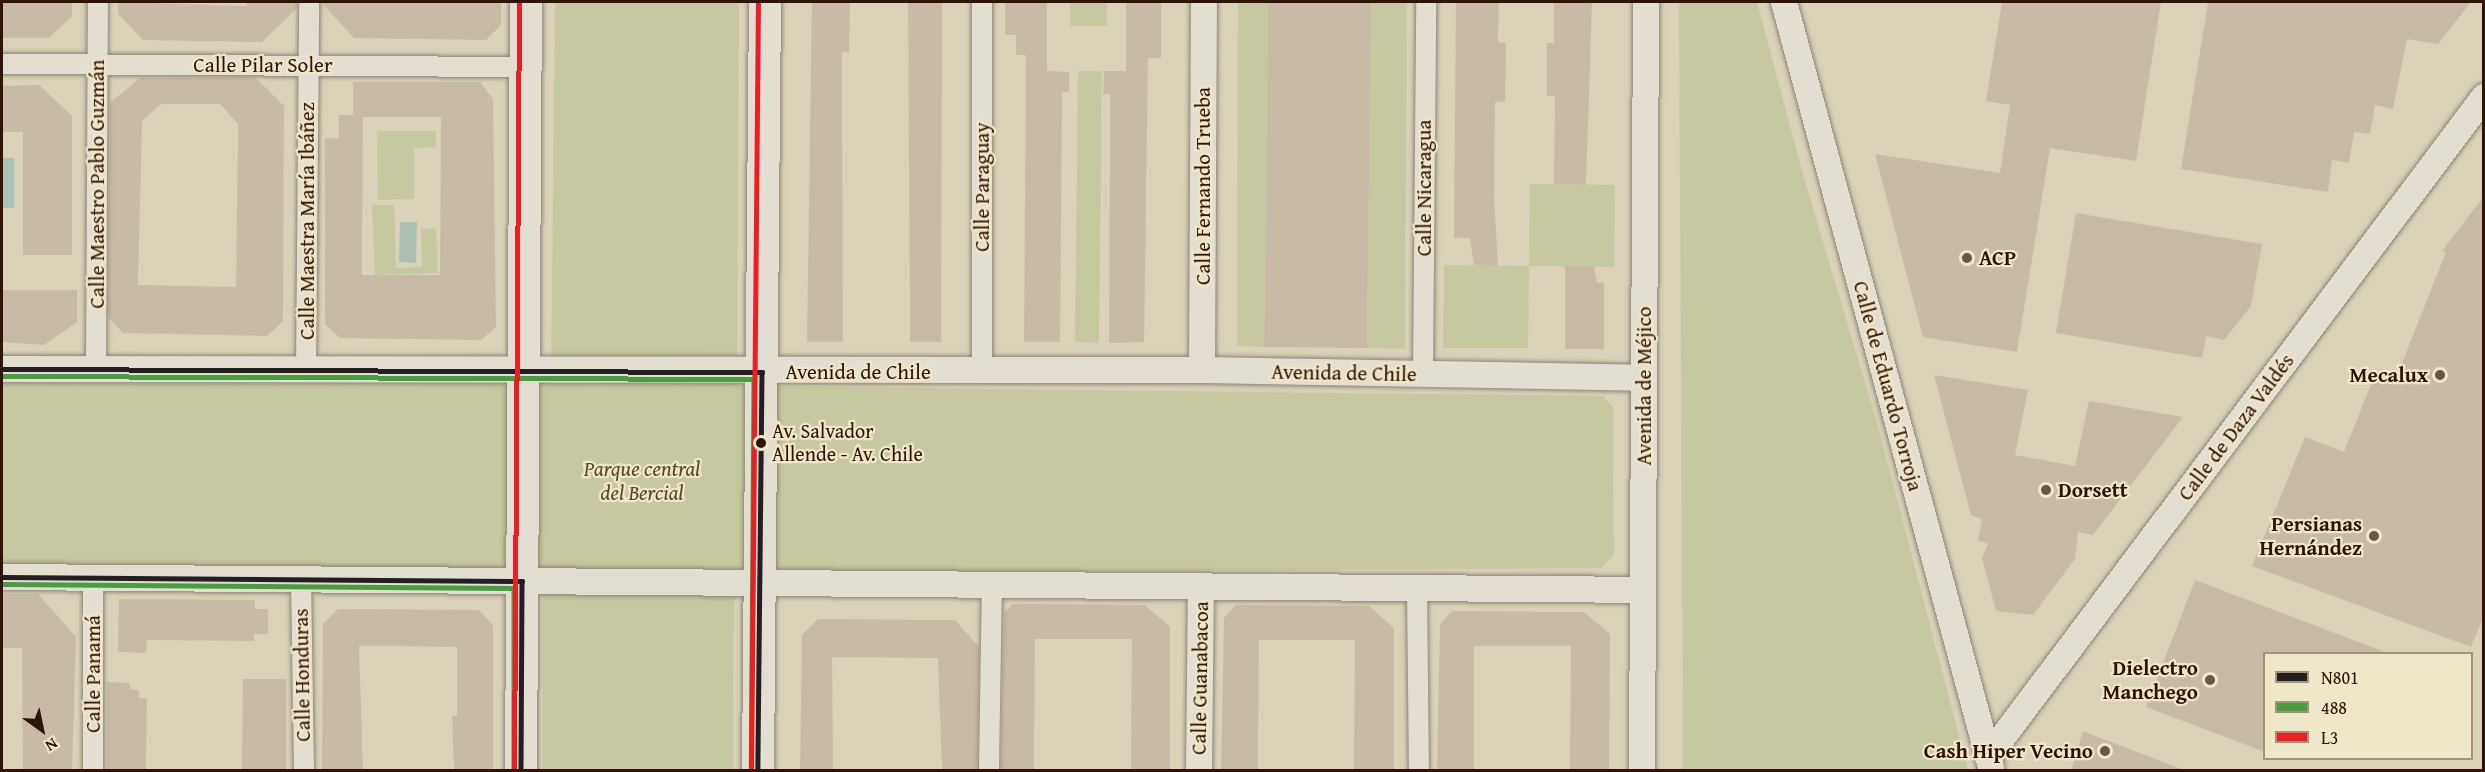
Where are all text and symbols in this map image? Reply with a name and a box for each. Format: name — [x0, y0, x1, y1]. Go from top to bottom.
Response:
street label: Calle Pilar Soler — [193, 52, 333, 78]
street label: Calle Maestro Pablo Guzmán — [84, 59, 110, 309]
street label: Calle Fernando Trueba — [1190, 87, 1216, 285]
street label: Calle Maestra María Ibáñez — [294, 102, 320, 340]
street label: Calle Nicaragua — [1411, 120, 1437, 256]
street label: Calle Paraguay — [969, 122, 995, 252]
place label: ACP — [1979, 245, 2016, 271]
marker: ACP — [1960, 251, 1974, 265]
street label: Calle de Eduardo Torroja — [1848, 278, 1928, 494]
street label: Avenida de Méjico — [1631, 306, 1657, 466]
street label: Calle de Daza Valdés — [2173, 349, 2299, 505]
street label: Avenida de Chile — [785, 359, 931, 385]
street label: Avenida de Chile — [1271, 359, 1417, 387]
place label: Mecalux — [2350, 362, 2428, 388]
marker: Mecalux — [2433, 368, 2447, 382]
place label: Av. Salvador Allende - Av. Chile — [772, 419, 923, 466]
marker: Av. Salvador Allende - Av. Chile — [755, 437, 767, 449]
park label: Parque central del Bercial — [584, 456, 700, 506]
place label: Dorsett — [2058, 477, 2128, 503]
marker: Dorsett — [2039, 483, 2053, 497]
place label: Persianas Hernández — [2260, 511, 2362, 561]
marker: Persianas Hernández — [2367, 529, 2381, 543]
street label: Calle Guanabacoa — [1186, 601, 1214, 755]
street label: Calle Honduras — [288, 608, 316, 742]
street label: Calle Panamá — [80, 615, 106, 733]
legend — [2263, 652, 2473, 760]
place label: Dielectro Manchego — [2102, 655, 2198, 705]
text: N801 — [2321, 664, 2359, 691]
marker: Dielectro Manchego — [2203, 673, 2217, 687]
text: 488 — [2321, 694, 2347, 721]
north arrow — [12, 700, 72, 760]
text: L3 — [2321, 724, 2338, 751]
text: N — [41, 732, 63, 758]
place label: Cash Hiper Vecino — [1924, 738, 2093, 764]
marker: Cash Hiper Vecino — [2098, 744, 2112, 758]

